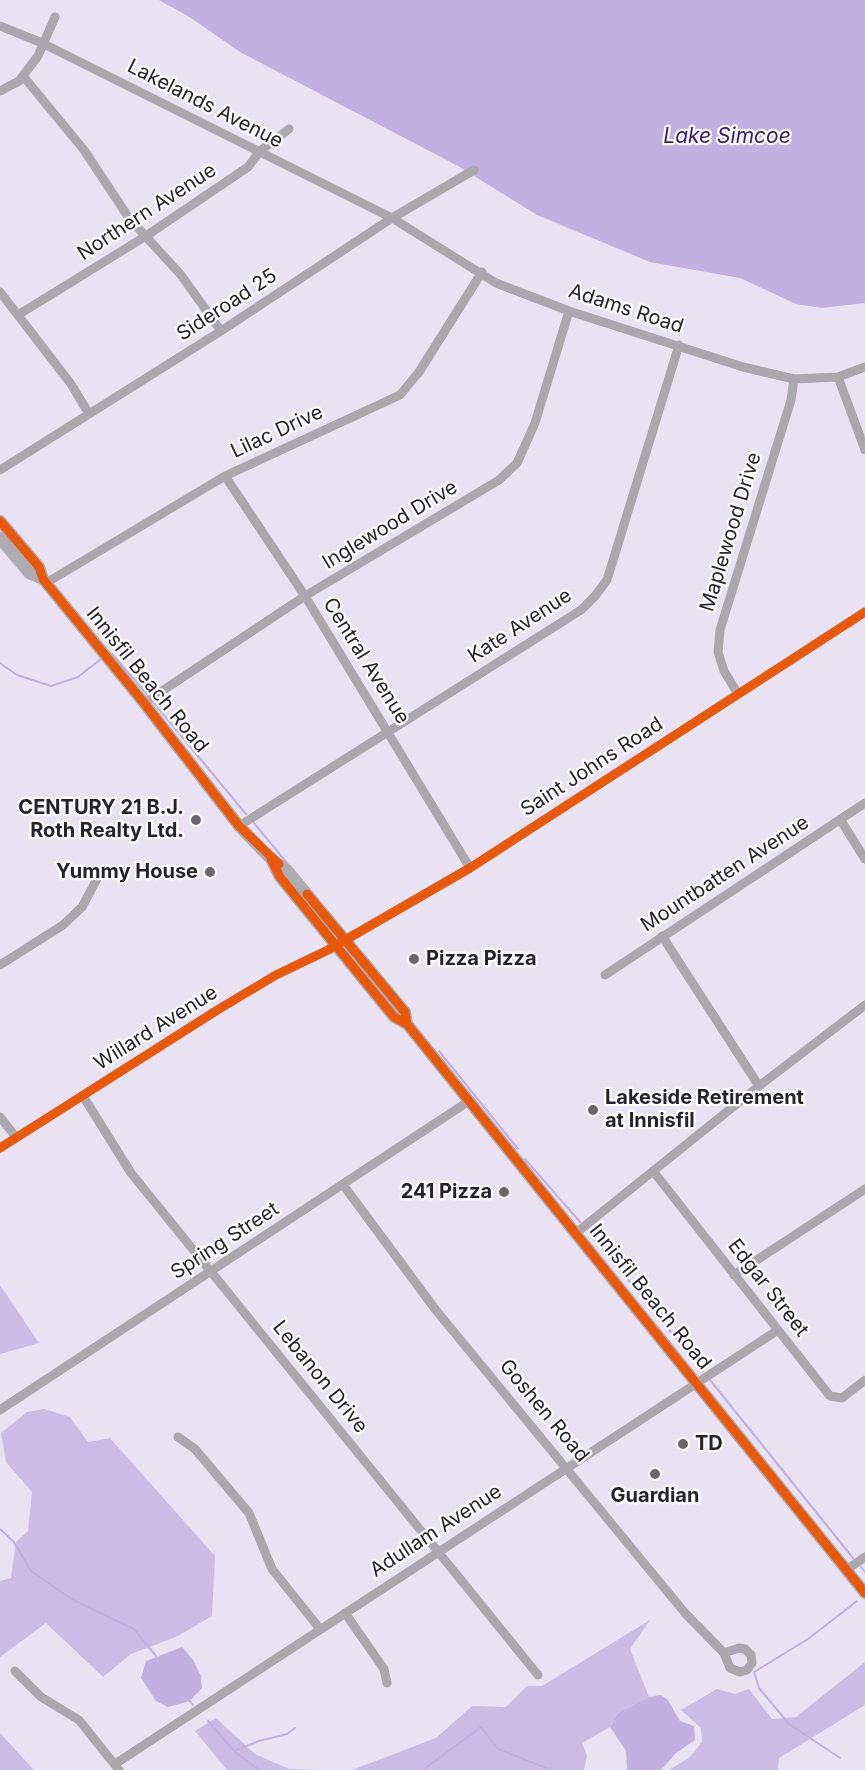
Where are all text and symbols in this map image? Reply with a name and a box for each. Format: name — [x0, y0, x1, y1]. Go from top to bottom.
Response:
street label: Lakelands Avenue — [123, 54, 287, 154]
water label: Lake Simcoe — [663, 124, 791, 150]
street label: Northern Avenue — [73, 158, 221, 266]
street label: Sideroad 25 — [172, 264, 282, 346]
street label: Adams Road — [566, 279, 686, 339]
street label: Lilac Drive — [227, 400, 327, 464]
street label: Maplewood Drive — [695, 450, 767, 614]
street label: Inglewood Drive — [318, 475, 462, 575]
street label: Kate Avenue — [464, 584, 576, 668]
street label: Central Avenue — [318, 594, 414, 728]
street label: Innisfil Beach Road — [81, 602, 213, 758]
street label: Saint Johns Road — [517, 712, 667, 822]
place label: CENTURY 21 B.J. Roth Realty Ltd. — [18, 796, 184, 843]
street label: Mountbatten Avenue — [636, 811, 814, 937]
marker: CENTURY 21 B.J. Roth Realty Ltd. — [189, 813, 203, 827]
place label: Yummy House — [56, 860, 198, 884]
marker: Yummy House — [203, 865, 217, 879]
place label: Pizza Pizza — [426, 947, 537, 971]
marker: Pizza Pizza — [407, 952, 421, 966]
street label: Willard Avenue — [90, 981, 222, 1075]
place label: Lakeside Retirement at Innisfil — [605, 1086, 804, 1133]
marker: Lakeside Retirement at Innisfil — [586, 1103, 600, 1117]
place label: 241 Pizza — [401, 1180, 492, 1204]
marker: 241 Pizza — [497, 1185, 511, 1199]
street label: Spring Street — [167, 1197, 283, 1285]
street label: Innisfil Beach Road — [584, 1219, 716, 1375]
street label: Edgar Street — [722, 1234, 814, 1342]
street label: Lebanon Drive — [267, 1316, 373, 1438]
street label: Goshen Road — [494, 1355, 594, 1467]
place label: TD — [695, 1432, 723, 1456]
marker: TD — [676, 1437, 690, 1451]
marker: Guardian — [648, 1467, 662, 1481]
street label: Adullam Avenue — [366, 1479, 506, 1583]
place label: Guardian — [611, 1484, 699, 1508]

